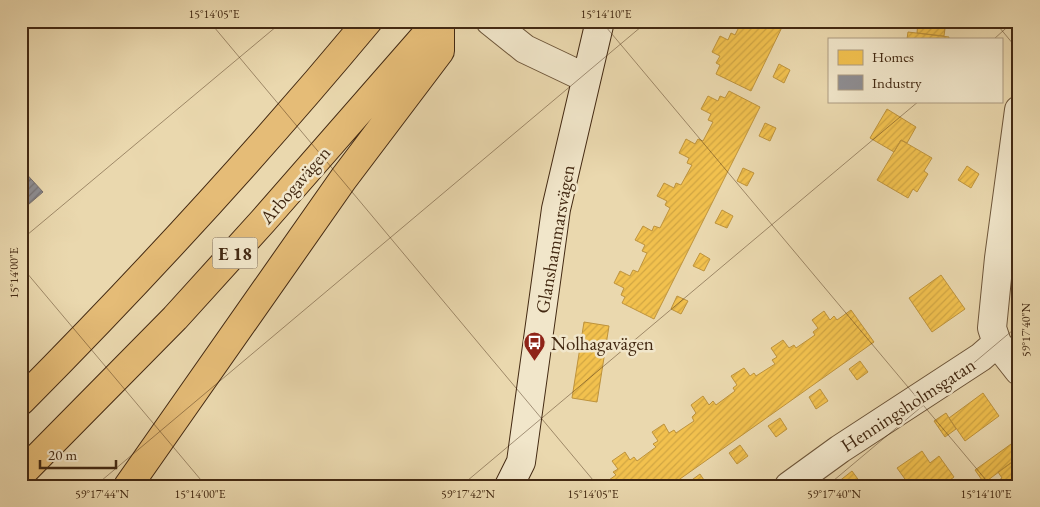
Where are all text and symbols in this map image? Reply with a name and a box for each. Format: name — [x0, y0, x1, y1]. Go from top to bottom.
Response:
text: 15°14'05"E — [188, 6, 240, 22]
text: 15°14'10"E — [580, 6, 632, 22]
legend — [828, 38, 1002, 102]
text: Homes — [872, 47, 914, 66]
text: Industry — [872, 73, 922, 92]
street label: Arbogavägen — [254, 141, 336, 230]
street label: Glanshammarsvägen — [530, 163, 580, 315]
road number: E 18 — [212, 238, 258, 268]
text: 15°14'00"E — [6, 247, 22, 299]
text: 59°17'40"N — [1018, 303, 1034, 357]
bus stop icon: Nolhagavägen — [523, 331, 547, 362]
place label: Nolhagavägen — [551, 331, 654, 356]
street label: Henningsholmsgatan — [836, 352, 980, 458]
scale bar — [40, 437, 116, 469]
text: 20 m — [48, 445, 77, 464]
text: 59°17'44"N — [75, 486, 129, 502]
text: 15°14'00"E — [174, 486, 226, 502]
text: 59°17'42"N — [441, 486, 495, 502]
text: 15°14'05"E — [567, 486, 619, 502]
text: 59°17'40"N — [807, 486, 861, 502]
text: 15°14'10"E — [960, 486, 1012, 502]

